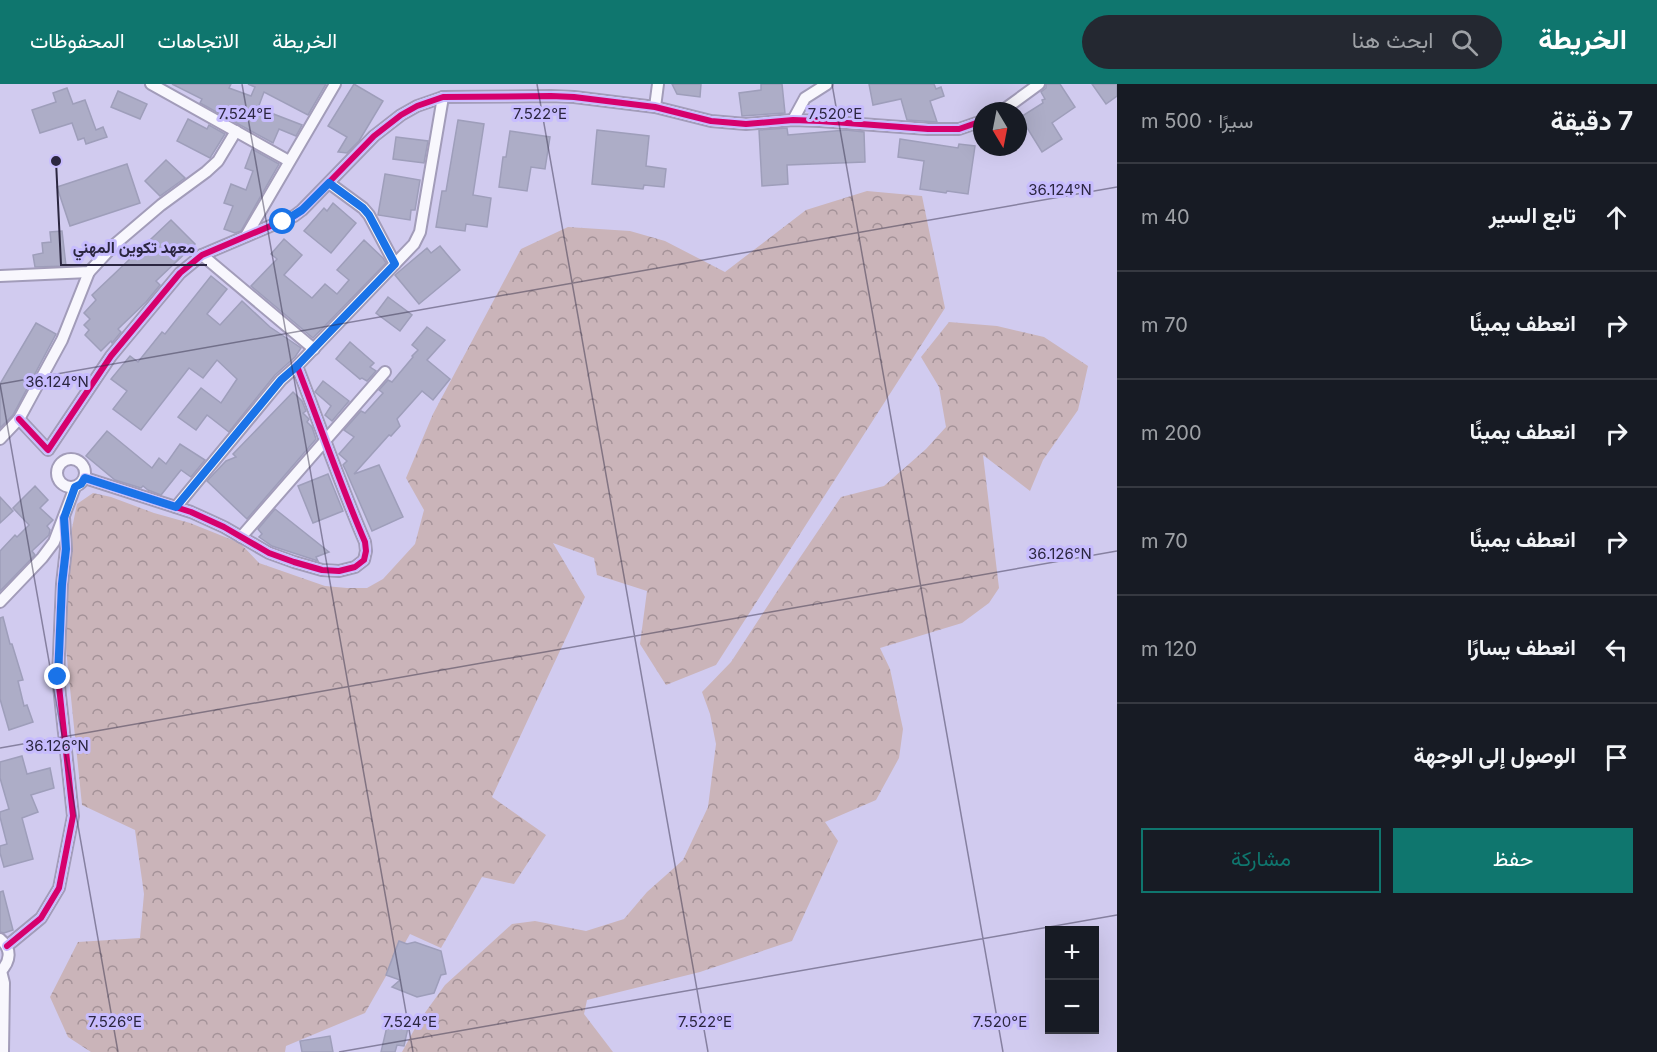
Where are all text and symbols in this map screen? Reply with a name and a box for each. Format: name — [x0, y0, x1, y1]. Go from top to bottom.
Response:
search box — [1082, 15, 1502, 69]
text: الخريطة — [1538, 22, 1627, 56]
icon: search — [1448, 26, 1481, 59]
text: ابحث هنا — [1352, 27, 1433, 53]
text: المحفوظات — [30, 28, 125, 53]
text: الاتجاهات — [158, 28, 239, 53]
text: الخريطة — [272, 28, 337, 53]
north arrow — [973, 102, 1027, 156]
text: 7.524°E — [218, 104, 272, 123]
text: 7.522°E — [513, 104, 567, 123]
text: 7.520°E — [808, 104, 862, 123]
text: 7 دقيقة — [1550, 105, 1633, 136]
text: سيرًا · 500 m — [1141, 109, 1253, 133]
text: 36.124°N — [1028, 180, 1092, 199]
icon: ahead — [1600, 201, 1633, 234]
text: تابع السير — [1489, 202, 1576, 228]
text: 40 m — [1141, 205, 1190, 229]
route start — [269, 208, 295, 234]
callout: معهد تكوين المهني — [61, 231, 207, 265]
text: معهد تكوين المهني — [73, 237, 195, 261]
icon: right — [1600, 309, 1633, 342]
text: انعطف يمينًا — [1469, 310, 1576, 336]
text: 70 m — [1141, 313, 1188, 337]
text: 36.124°N — [25, 372, 89, 391]
icon: right — [1600, 417, 1633, 450]
text: انعطف يمينًا — [1469, 418, 1576, 444]
text: 200 m — [1141, 421, 1202, 445]
icon: right — [1600, 525, 1633, 558]
text: انعطف يمينًا — [1469, 526, 1576, 552]
text: 70 m — [1141, 529, 1188, 553]
text: 36.126°N — [1028, 544, 1092, 563]
icon: left — [1600, 633, 1633, 666]
text: انعطف يسارًا — [1467, 634, 1576, 660]
text: 120 m — [1141, 637, 1197, 661]
route end — [44, 663, 70, 689]
text: 36.126°N — [25, 736, 89, 755]
icon: arrive — [1600, 741, 1633, 774]
text: الوصول إلى الوجهة — [1413, 742, 1576, 768]
button: مشاركة — [1141, 828, 1381, 893]
button: حفظ — [1393, 828, 1633, 893]
map controls — [1045, 926, 1099, 1034]
button: + — [1045, 926, 1099, 980]
button: − — [1045, 980, 1099, 1034]
text: 7.526°E — [88, 1012, 142, 1031]
text: 7.524°E — [383, 1012, 437, 1031]
text: 7.522°E — [678, 1012, 732, 1031]
text: 7.520°E — [973, 1012, 1027, 1031]

